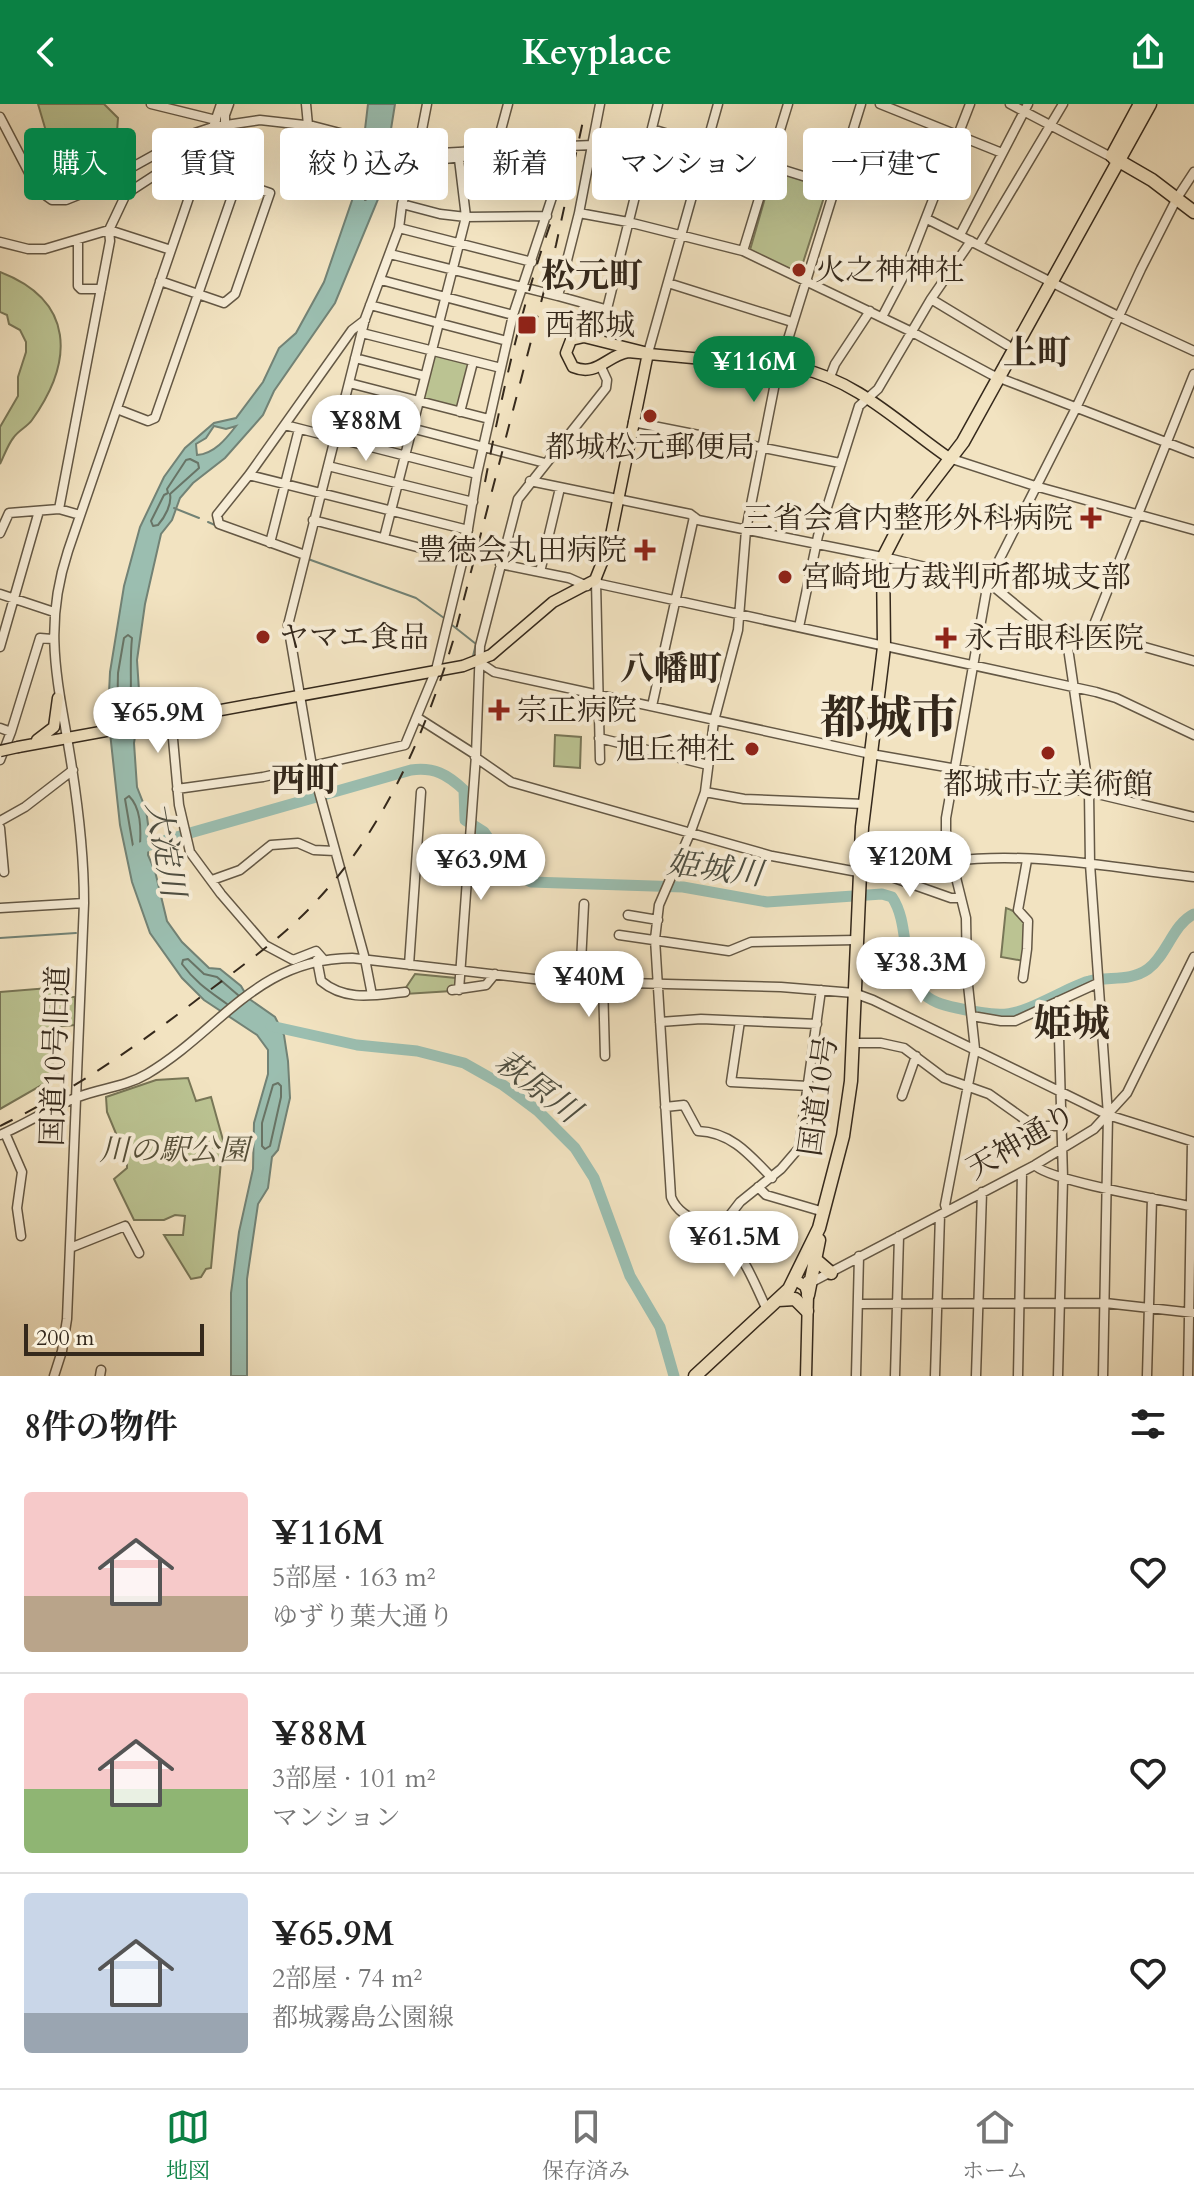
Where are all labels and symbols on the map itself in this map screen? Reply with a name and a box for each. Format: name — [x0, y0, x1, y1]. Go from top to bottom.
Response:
place label: 火之神神社 — [815, 250, 965, 291]
district label: 松元町 — [541, 253, 643, 299]
marker: 火之神神社 — [790, 261, 808, 279]
place label: 西都城 — [545, 305, 635, 346]
marker: 西都城 — [516, 314, 538, 336]
district label: 上町 — [1003, 330, 1071, 376]
pin: ¥116M — [698, 336, 810, 404]
pin: ¥88M — [319, 395, 413, 463]
marker: 都城松元郵便局 — [641, 407, 659, 425]
place label: 都城松元郵便局 — [545, 427, 755, 468]
place label: 三省会倉内整形外科病院 — [743, 498, 1073, 539]
marker: 三省会倉内整形外科病院 — [1080, 507, 1102, 529]
place label: 豊徳会丸田病院 — [417, 530, 627, 571]
marker: 豊徳会丸田病院 — [634, 539, 656, 561]
place label: 宮崎地方裁判所都城支部 — [801, 557, 1131, 598]
marker: 宮崎地方裁判所都城支部 — [776, 568, 794, 586]
place label: ヤマエ食品 — [279, 617, 429, 658]
place label: 永吉眼科医院 — [964, 618, 1144, 659]
marker: 永吉眼科医院 — [935, 627, 957, 649]
marker: ヤマエ食品 — [254, 628, 272, 646]
district label: 八幡町 — [620, 646, 722, 692]
pin: ¥65.9M — [93, 687, 223, 755]
district label: 都城市 — [820, 687, 958, 750]
place label: 宗正病院 — [517, 690, 637, 731]
marker: 宗正病院 — [488, 699, 510, 721]
place label: 旭丘神社 — [616, 729, 736, 770]
marker: 旭丘神社 — [743, 740, 761, 758]
marker: 都城市立美術館 — [1039, 744, 1057, 762]
district label: 西町 — [271, 757, 339, 803]
place label: 都城市立美術館 — [943, 764, 1153, 805]
water label: 大淀川 — [135, 798, 196, 903]
pin: ¥120M — [854, 831, 966, 899]
pin: ¥63.9M — [416, 834, 546, 902]
water label: 姫城川 — [665, 841, 768, 897]
pin: ¥38.3M — [856, 937, 986, 1005]
pin: ¥40M — [542, 951, 636, 1019]
street label: 国道10号旧道 — [32, 965, 79, 1147]
district label: 姫城 — [1034, 998, 1110, 1050]
street label: 国道10号 — [790, 1033, 847, 1159]
water label: 萩原川 — [486, 1040, 591, 1135]
street label: 天神通り — [959, 1094, 1083, 1189]
park label: 川の駅公園 — [99, 1130, 254, 1171]
pin: ¥61.5M — [669, 1211, 799, 1279]
scale bar — [24, 1320, 204, 1356]

